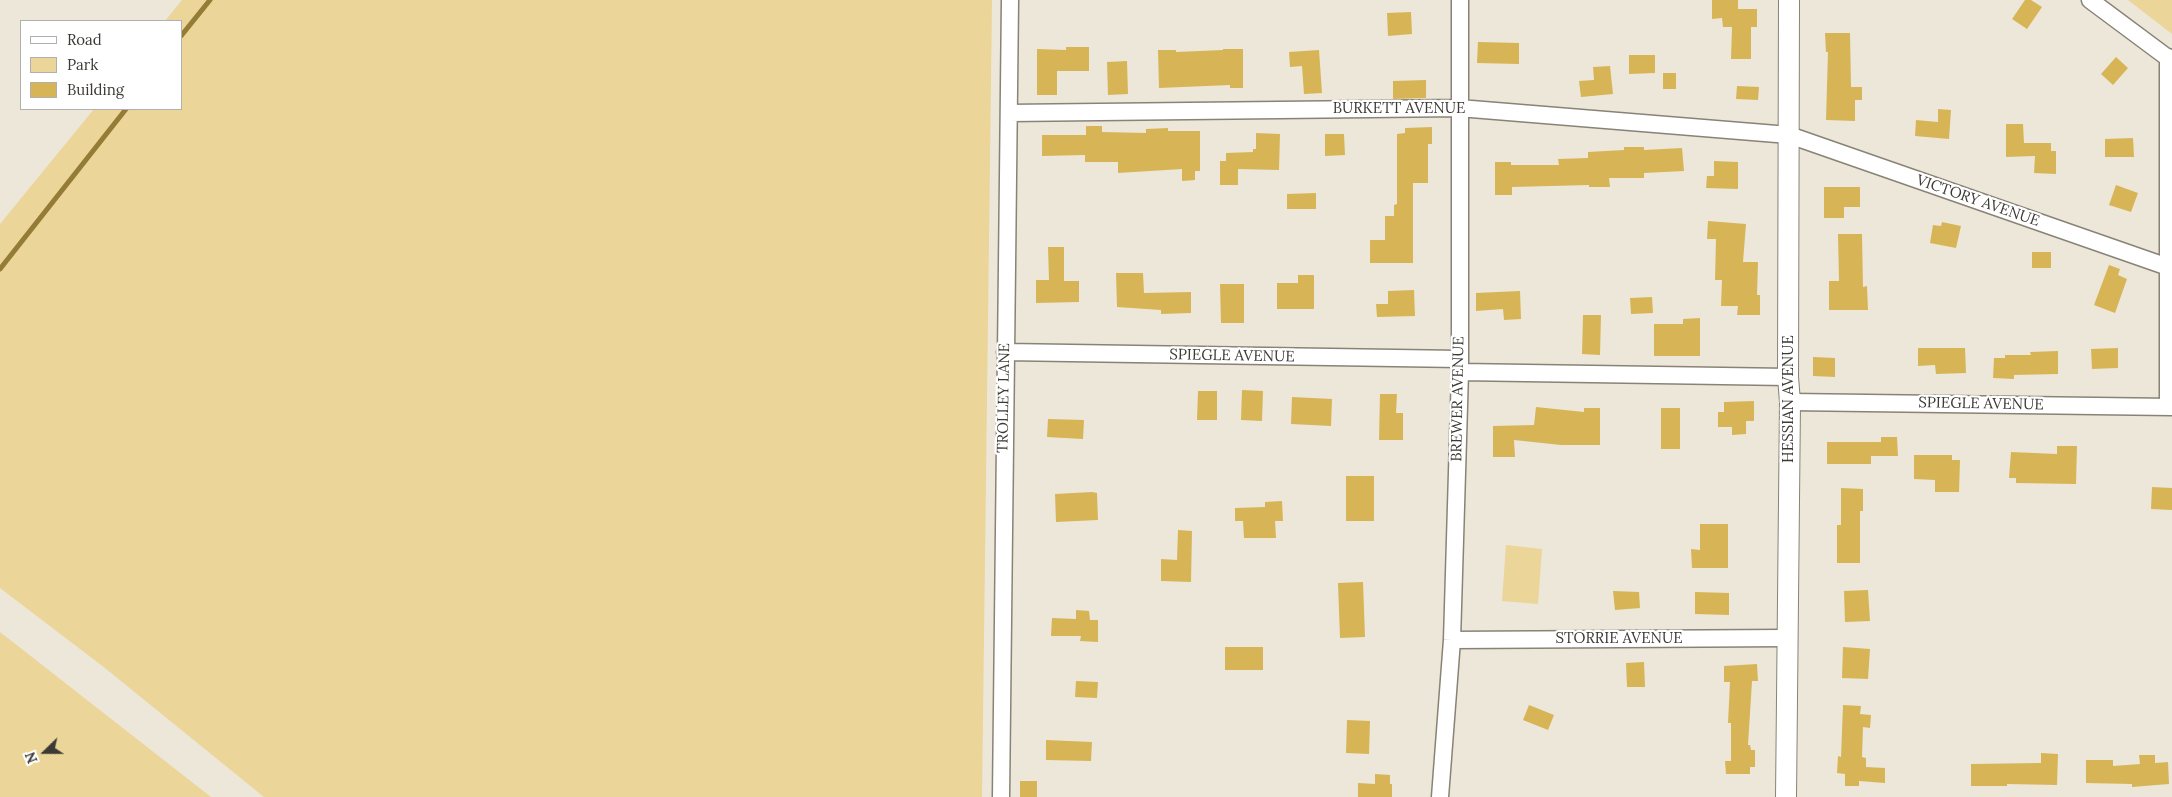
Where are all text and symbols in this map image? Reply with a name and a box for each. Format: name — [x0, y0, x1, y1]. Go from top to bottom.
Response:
legend — [20, 20, 182, 110]
text: Road — [67, 30, 102, 49]
text: Park — [67, 55, 98, 74]
text: Building — [67, 80, 124, 99]
street label: BURKETT AVENUE — [1333, 100, 1465, 118]
street label: VICTORY AVENUE — [1914, 171, 2042, 231]
street label: HESSIAN AVENUE — [1780, 335, 1798, 463]
street label: BREWER AVENUE — [1448, 336, 1468, 462]
street label: TROLLEY LANE — [994, 343, 1014, 453]
street label: SPIEGLE AVENUE — [1169, 346, 1295, 366]
street label: SPIEGLE AVENUE — [1918, 394, 2044, 414]
street label: STORRIE AVENUE — [1556, 630, 1682, 648]
north arrow — [20, 727, 70, 777]
text: N — [21, 749, 41, 766]

